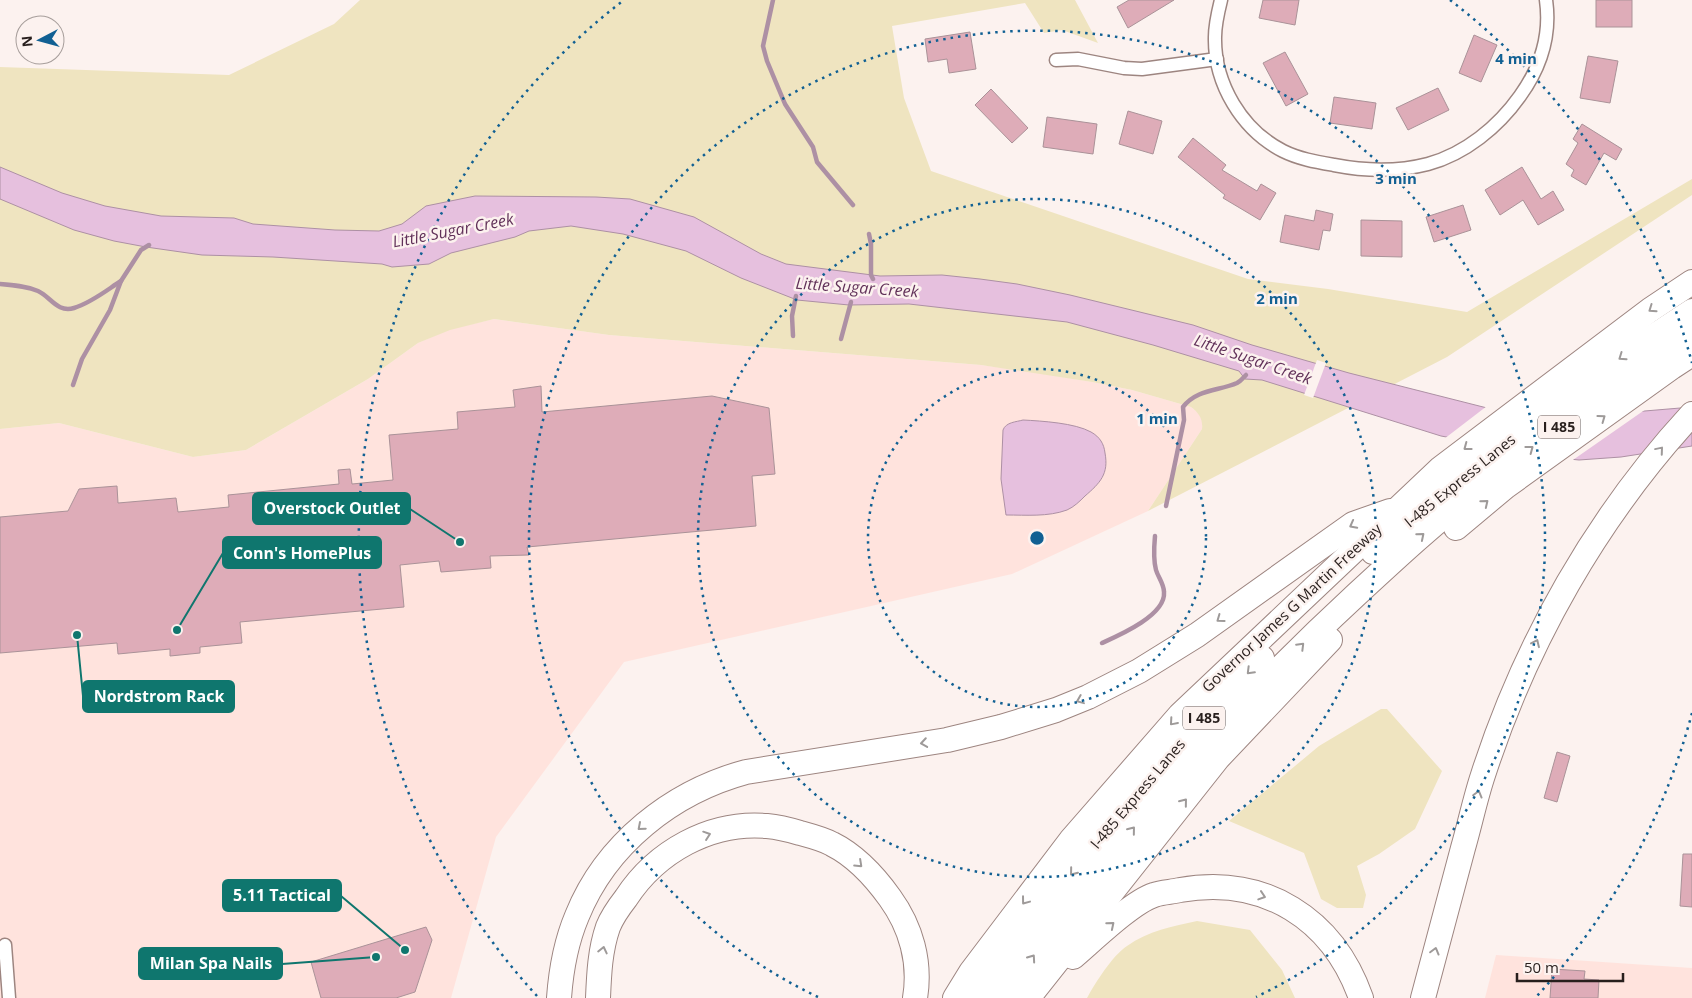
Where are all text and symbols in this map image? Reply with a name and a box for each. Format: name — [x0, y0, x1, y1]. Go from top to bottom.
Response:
north arrow — [15, 15, 65, 65]
text: N — [17, 35, 37, 48]
text: 4 min — [1495, 48, 1537, 68]
text: 3 min — [1375, 168, 1417, 188]
water label: Little Sugar Creek — [391, 207, 517, 253]
water label: Little Sugar Creek — [795, 272, 920, 302]
text: 2 min — [1256, 288, 1298, 308]
one-way arrow — [1648, 303, 1657, 312]
water label: Little Sugar Creek — [1191, 329, 1316, 390]
one-way arrow — [1618, 351, 1628, 360]
text: 1 min — [1136, 408, 1178, 428]
one-way arrow — [1596, 415, 1605, 424]
road number: I 485 — [1538, 416, 1580, 438]
street label: I-485 Express Lanes — [1400, 429, 1519, 531]
one-way arrow — [1464, 442, 1473, 450]
one-way arrow — [1524, 446, 1534, 455]
one-way arrow — [1655, 446, 1664, 455]
callout: Overstock Outlet — [253, 493, 410, 524]
text: Overstock Outlet — [263, 497, 401, 519]
one-way arrow — [1480, 500, 1489, 509]
street label: Governor James G Martin Freeway — [1197, 518, 1386, 696]
one-way arrow — [1349, 519, 1358, 529]
centre of rings — [1028, 529, 1046, 547]
one-way arrow — [1415, 533, 1424, 542]
callout: Conn's HomePlus — [223, 537, 381, 568]
text: Conn's HomePlus — [233, 542, 371, 564]
one-way arrow — [1216, 613, 1226, 622]
one-way arrow — [1530, 639, 1540, 648]
one-way arrow — [1295, 643, 1304, 652]
one-way arrow — [1246, 665, 1255, 674]
callout: Nordstrom Rack — [83, 681, 234, 712]
text: Nordstrom Rack — [94, 685, 224, 707]
one-way arrow — [1076, 694, 1085, 704]
road number: I 485 — [1183, 706, 1225, 730]
one-way arrow — [1170, 717, 1179, 726]
street label: I-485 Express Lanes — [1085, 734, 1189, 853]
one-way arrow — [919, 738, 928, 748]
one-way arrow — [1472, 790, 1482, 799]
one-way arrow — [1178, 798, 1187, 807]
one-way arrow — [638, 821, 647, 830]
one-way arrow — [1126, 827, 1134, 836]
one-way arrow — [702, 831, 711, 841]
one-way arrow — [854, 858, 863, 867]
one-way arrow — [1071, 866, 1079, 875]
callout: 5.11 Tactical — [223, 880, 341, 911]
text: 5.11 Tactical — [233, 884, 331, 906]
one-way arrow — [1257, 890, 1266, 900]
one-way arrow — [1022, 895, 1030, 904]
one-way arrow — [1105, 923, 1114, 931]
one-way arrow — [597, 945, 608, 954]
one-way arrow — [1430, 947, 1440, 955]
callout: Milan Spa Nails — [139, 948, 282, 979]
scale bar — [1517, 950, 1623, 982]
text: Milan Spa Nails — [150, 952, 272, 974]
one-way arrow — [1026, 954, 1035, 964]
text: 50 m — [1524, 957, 1559, 977]

